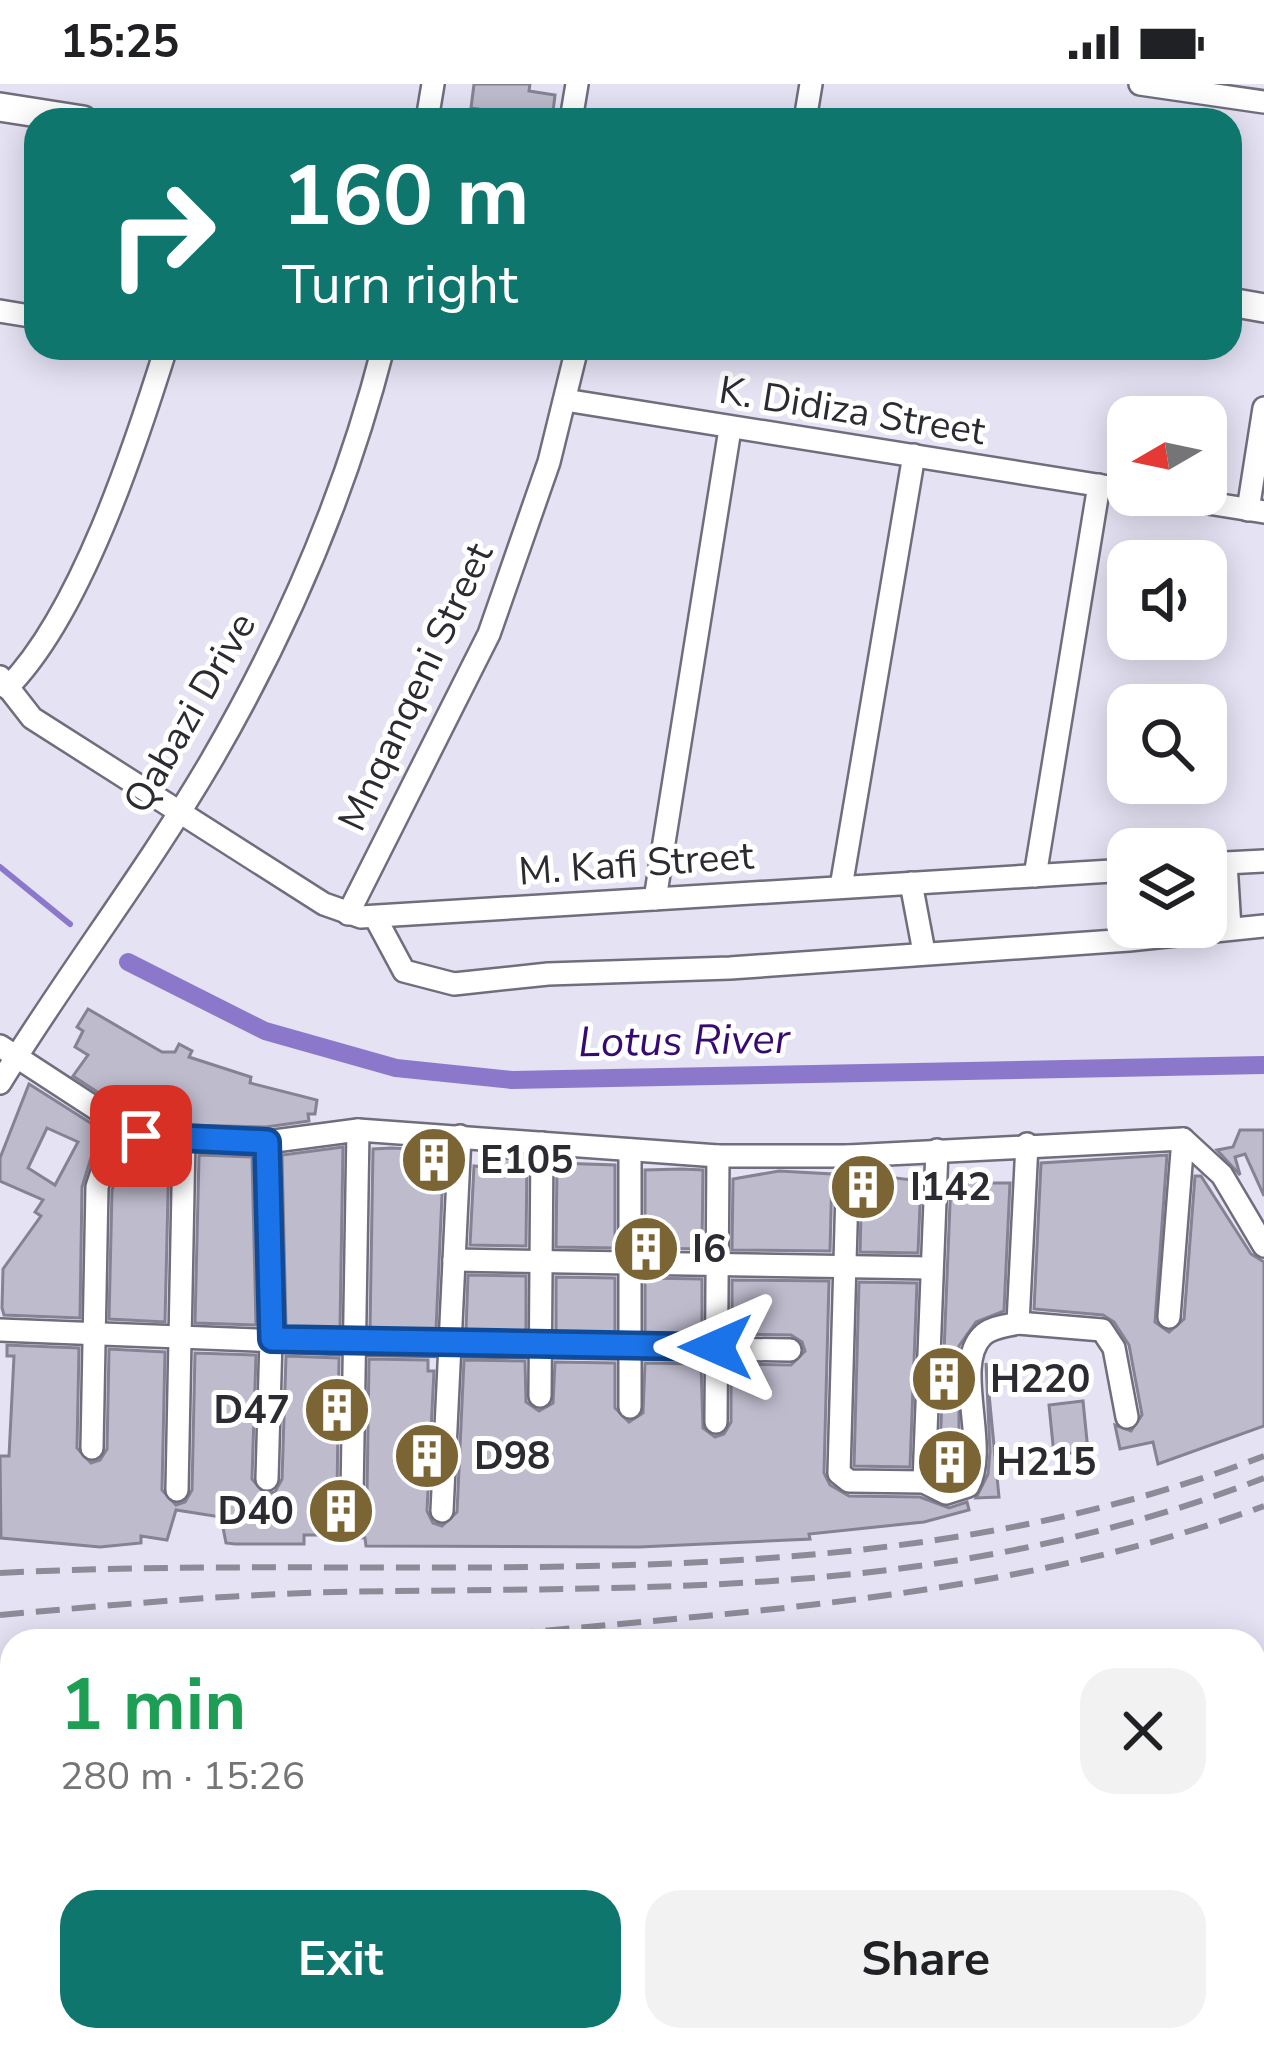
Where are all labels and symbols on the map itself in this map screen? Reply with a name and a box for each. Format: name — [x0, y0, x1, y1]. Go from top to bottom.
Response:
street label: K. Didiza Street — [715, 364, 989, 458]
north arrow — [1107, 396, 1227, 516]
street label: Mnqanqeni Street — [326, 534, 506, 840]
street label: Qabazi Drive — [111, 603, 269, 823]
street label: M. Kafi Street — [517, 829, 756, 899]
water label: Lotus River — [578, 1011, 791, 1071]
pin — [90, 1085, 192, 1187]
building icon: E105 — [399, 1125, 469, 1195]
place label: E105 — [480, 1134, 573, 1187]
building icon: I142 — [828, 1152, 898, 1222]
place label: I142 — [910, 1161, 991, 1214]
building icon: I6 — [611, 1214, 681, 1284]
place label: I6 — [692, 1223, 726, 1276]
position arrow — [653, 1284, 779, 1410]
building icon: H220 — [909, 1344, 979, 1414]
place label: H220 — [990, 1353, 1090, 1406]
building icon: D47 — [302, 1375, 372, 1445]
place label: D47 — [213, 1384, 290, 1437]
building icon: D98 — [392, 1421, 462, 1491]
building icon: H215 — [915, 1427, 985, 1497]
place label: D98 — [474, 1430, 551, 1483]
place label: H215 — [996, 1436, 1096, 1489]
building icon: D40 — [306, 1476, 376, 1546]
place label: D40 — [217, 1485, 294, 1538]

